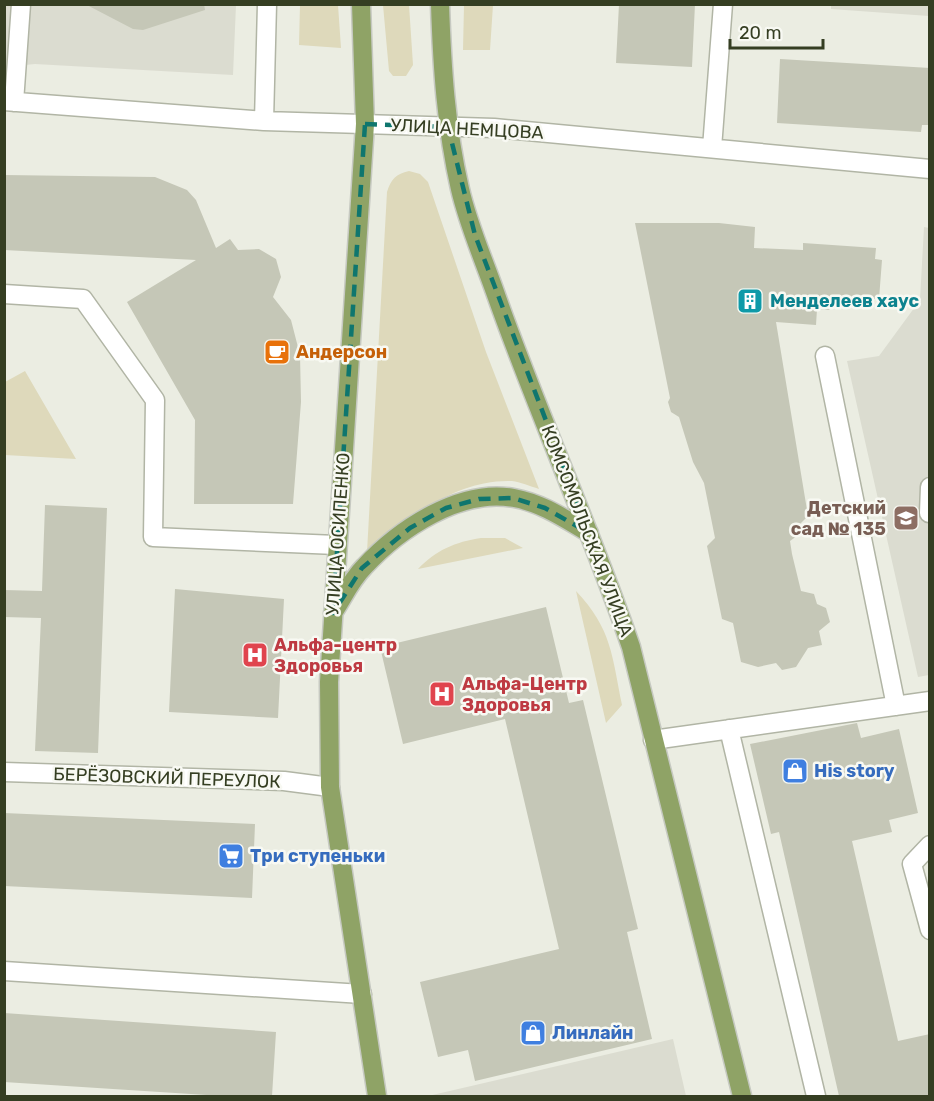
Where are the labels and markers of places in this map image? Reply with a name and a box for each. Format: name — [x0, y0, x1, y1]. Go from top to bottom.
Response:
building icon: Менделеев хаус — [735, 286, 765, 316]
place label: Менделеев хаус — [770, 290, 919, 312]
cafe icon: Андерсон — [262, 337, 292, 367]
place label: Андерсон — [296, 341, 387, 363]
place label: Детский сад № 135 — [791, 497, 886, 540]
school or university icon: Детский сад № 135 — [891, 503, 921, 533]
place label: Альфа-центр Здоровья — [274, 634, 397, 677]
hospital icon: Альфа-центр Здоровья — [240, 640, 270, 670]
place label: Альфа-Центр Здоровья — [462, 673, 587, 716]
hospital icon: Альфа-Центр Здоровья — [427, 679, 457, 709]
shop icon: His story — [780, 756, 810, 786]
place label: His story — [814, 760, 895, 782]
supermarket icon: Три ступеньки — [216, 841, 246, 871]
place label: Три ступеньки — [250, 845, 385, 867]
shop icon: Линлайн — [518, 1018, 548, 1048]
place label: Линлайн — [552, 1022, 634, 1044]

